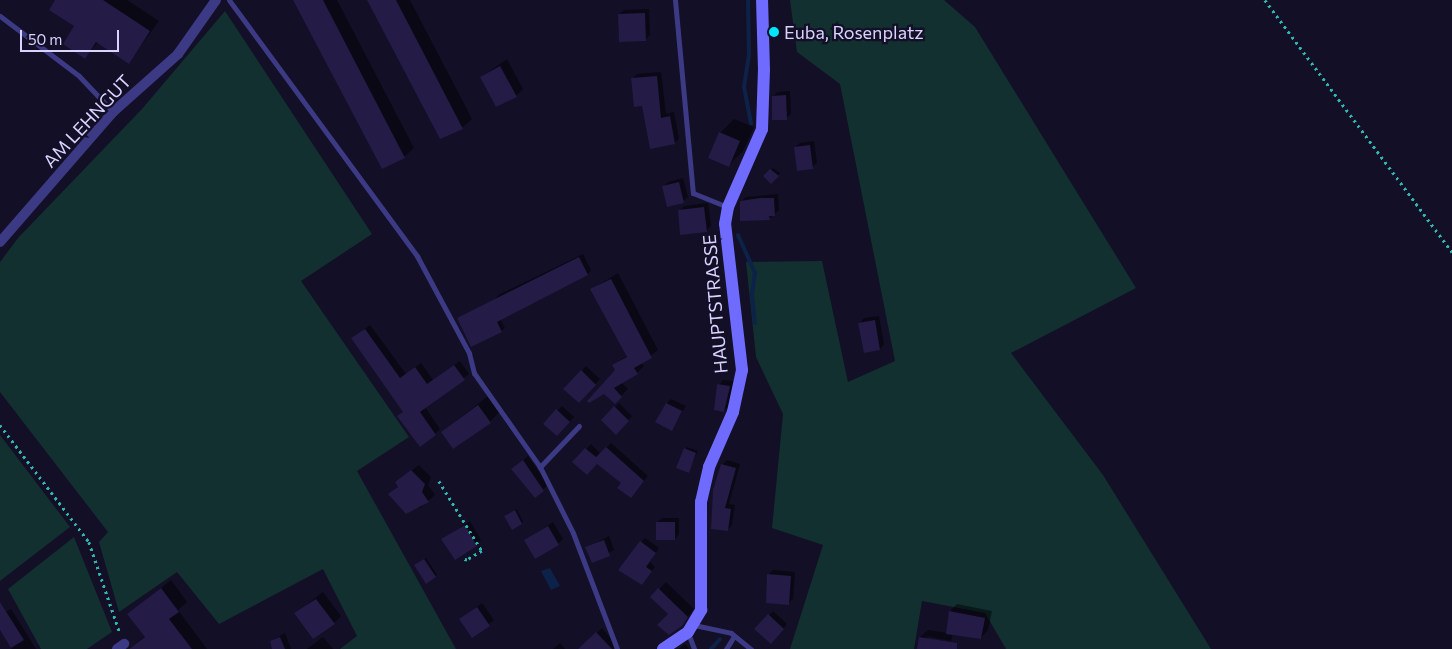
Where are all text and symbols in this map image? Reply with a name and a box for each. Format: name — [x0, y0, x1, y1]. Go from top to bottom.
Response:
scale bar — [22, 20, 121, 52]
place label: Euba, Rosenplatz — [784, 21, 923, 43]
marker: Euba, Rosenplatz — [768, 26, 780, 38]
text: 50 m — [28, 30, 62, 48]
street label: AM LEHNGUT — [39, 70, 135, 172]
street label: HAUPTSTRASSE — [698, 234, 732, 374]

